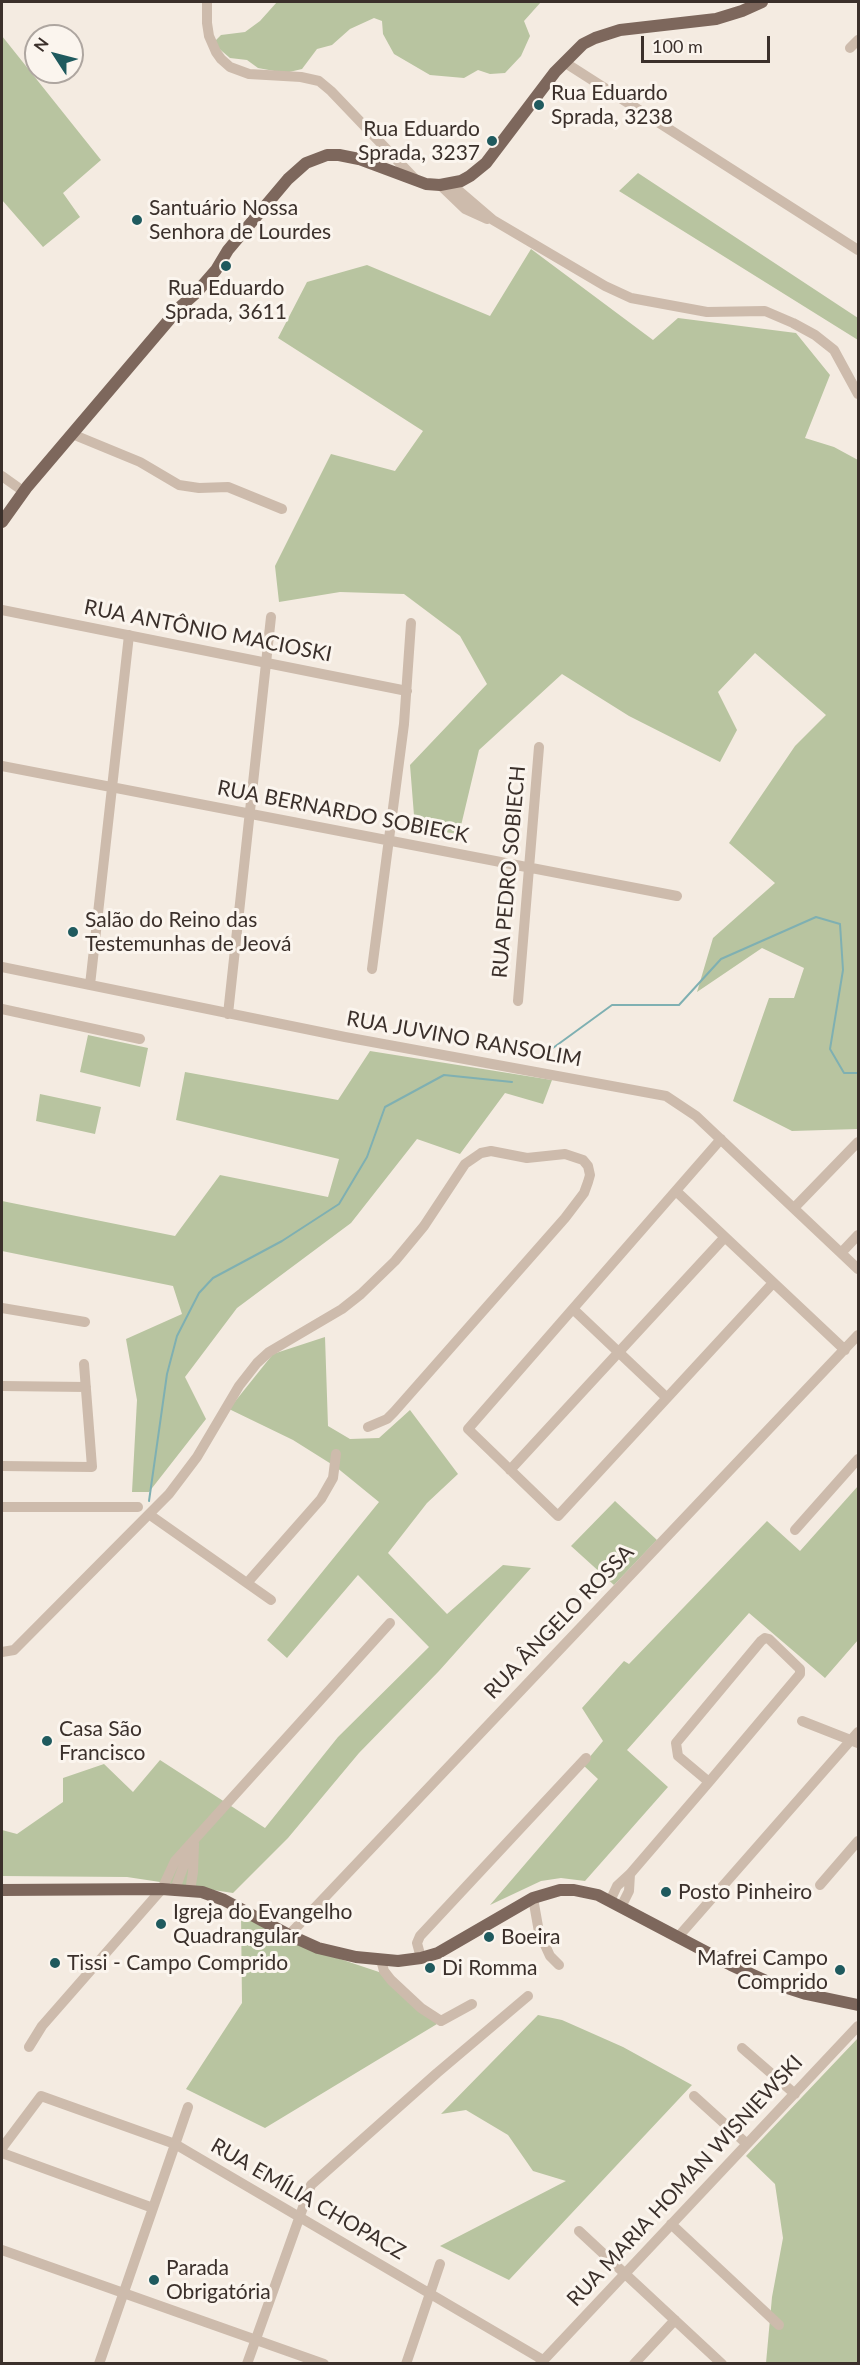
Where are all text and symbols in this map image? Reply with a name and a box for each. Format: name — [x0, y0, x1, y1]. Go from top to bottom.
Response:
north arrow — [24, 24, 84, 84]
scale bar — [644, 24, 773, 62]
text: N — [29, 34, 52, 55]
text: 100 m — [652, 35, 703, 57]
place label: Rua Eduardo Sprada, 3238 — [551, 80, 673, 130]
marker: Rua Eduardo Sprada, 3238 — [532, 98, 546, 112]
place label: Rua Eduardo Sprada, 3237 — [358, 116, 480, 166]
marker: Rua Eduardo Sprada, 3237 — [485, 134, 499, 148]
place label: Santuário Nossa Senhora de Lourdes — [149, 195, 331, 245]
marker: Santuário Nossa Senhora de Lourdes — [130, 213, 144, 227]
marker: Rua Eduardo Sprada, 3611 — [219, 259, 233, 273]
place label: Rua Eduardo Sprada, 3611 — [165, 275, 287, 325]
street label: RUA ANTÔNIO MACIOSKI — [82, 595, 334, 667]
street label: RUA PEDRO SOBIECH — [487, 765, 531, 979]
street label: RUA BERNARDO SOBIECK — [215, 775, 471, 849]
place label: Salão do Reino das Testemunhas de Jeová — [85, 907, 291, 957]
marker: Salão do Reino das Testemunhas de Jeová — [66, 925, 80, 939]
street label: RUA JUVINO RANSOLIM — [345, 1006, 583, 1072]
street label: RUA ÂNGELO ROSSA — [479, 1540, 639, 1704]
place label: Casa São Francisco — [59, 1716, 146, 1766]
marker: Casa São Francisco — [40, 1734, 54, 1748]
place label: Posto Pinheiro — [678, 1879, 812, 1905]
marker: Posto Pinheiro — [659, 1885, 673, 1899]
place label: Igreja do Evangelho Quadrangular — [173, 1899, 352, 1949]
marker: Igreja do Evangelho Quadrangular — [154, 1917, 168, 1931]
place label: Boeira — [501, 1924, 560, 1950]
marker: Boeira — [482, 1930, 496, 1944]
place label: Mafrei Campo Comprido — [697, 1945, 828, 1995]
place label: Tissi - Campo Comprido — [67, 1950, 288, 1976]
place label: Di Romma — [442, 1955, 538, 1981]
marker: Tissi - Campo Comprido — [48, 1956, 62, 1970]
marker: Di Romma — [423, 1961, 437, 1975]
marker: Mafrei Campo Comprido — [833, 1963, 847, 1977]
street label: RUA MARIA HOMAN WISNIEWSKI — [562, 2050, 808, 2312]
street label: RUA EMÍLIA CHOPACZ — [206, 2133, 410, 2265]
place label: Parada Obrigatória — [166, 2255, 271, 2305]
marker: Parada Obrigatória — [147, 2273, 161, 2287]

